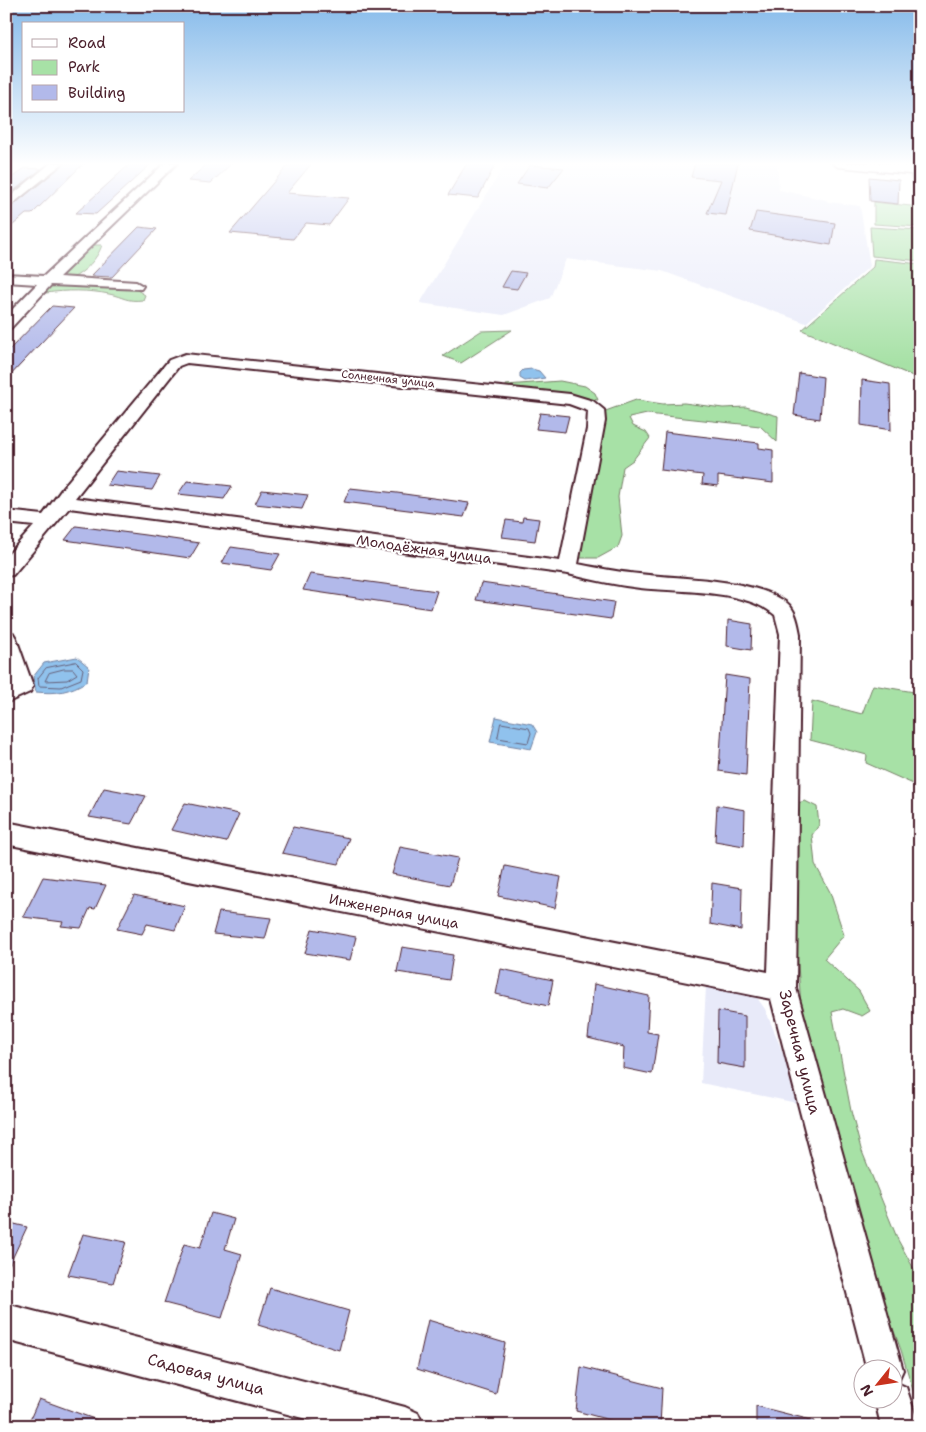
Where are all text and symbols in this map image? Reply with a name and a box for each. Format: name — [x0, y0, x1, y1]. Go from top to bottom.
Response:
legend — [22, 22, 185, 112]
text: Road — [68, 33, 106, 53]
text: Park — [68, 57, 100, 77]
text: Building — [68, 83, 125, 103]
street label: Солнечная улица — [341, 367, 436, 391]
street label: Молодёжная улица — [355, 531, 493, 567]
street label: Инженерная улица — [328, 890, 461, 932]
street label: Заречная улица — [774, 988, 826, 1116]
street label: Садовая улица — [145, 1348, 267, 1400]
north arrow — [854, 1360, 904, 1410]
text: N — [856, 1381, 877, 1400]

